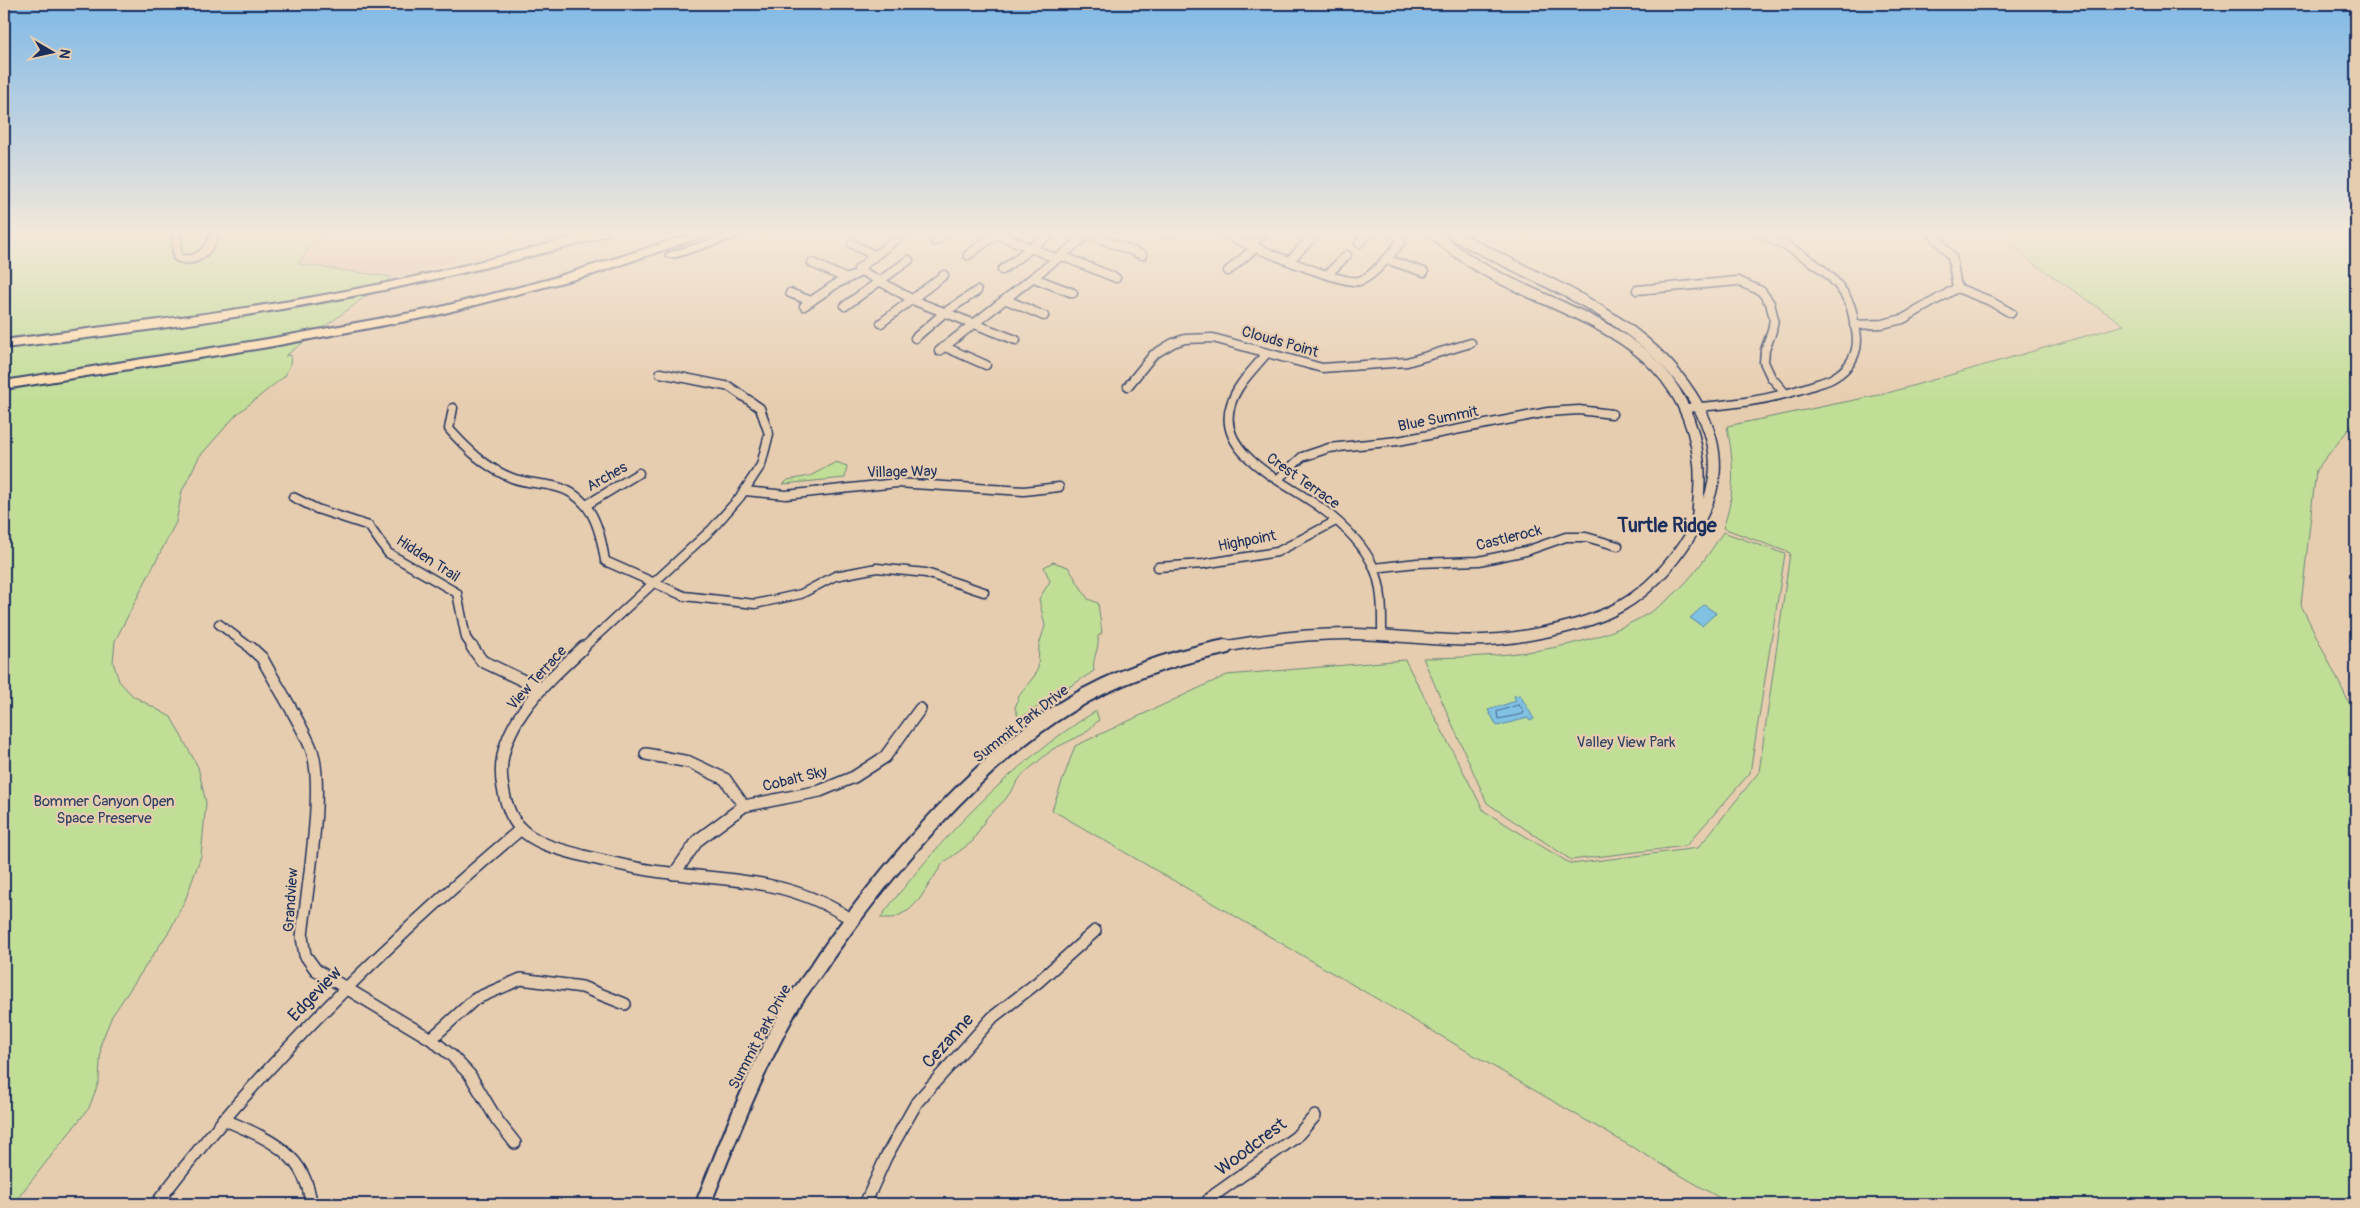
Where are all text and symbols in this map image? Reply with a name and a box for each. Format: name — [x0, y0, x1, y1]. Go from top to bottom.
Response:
north arrow — [28, 28, 78, 78]
text: N — [55, 48, 73, 60]
street label: Clouds Point — [1239, 322, 1321, 362]
street label: Blue Summit — [1396, 402, 1481, 436]
street label: Crest Terrace — [1263, 449, 1344, 514]
street label: Arches — [583, 458, 631, 496]
street label: Village Way — [867, 462, 938, 482]
district label: Turtle Ridge — [1616, 513, 1718, 538]
street label: Castlerock — [1474, 521, 1544, 555]
street label: Highpoint — [1216, 526, 1279, 556]
street label: Hidden Trail — [393, 531, 463, 587]
street label: View Terrace — [503, 641, 571, 714]
street label: Summit Park Drive — [969, 680, 1073, 767]
park label: Valley View Park — [1577, 733, 1676, 752]
street label: Cobalt Sky — [761, 762, 830, 796]
park label: Bommer Canyon Open Space Preserve — [34, 792, 174, 828]
street label: Grandview — [279, 867, 303, 933]
street label: Edgeview — [283, 961, 347, 1027]
street label: Summit Park Drive — [724, 981, 796, 1093]
street label: Cezanne — [917, 1009, 979, 1073]
street label: Woodcrest — [1211, 1112, 1292, 1181]

